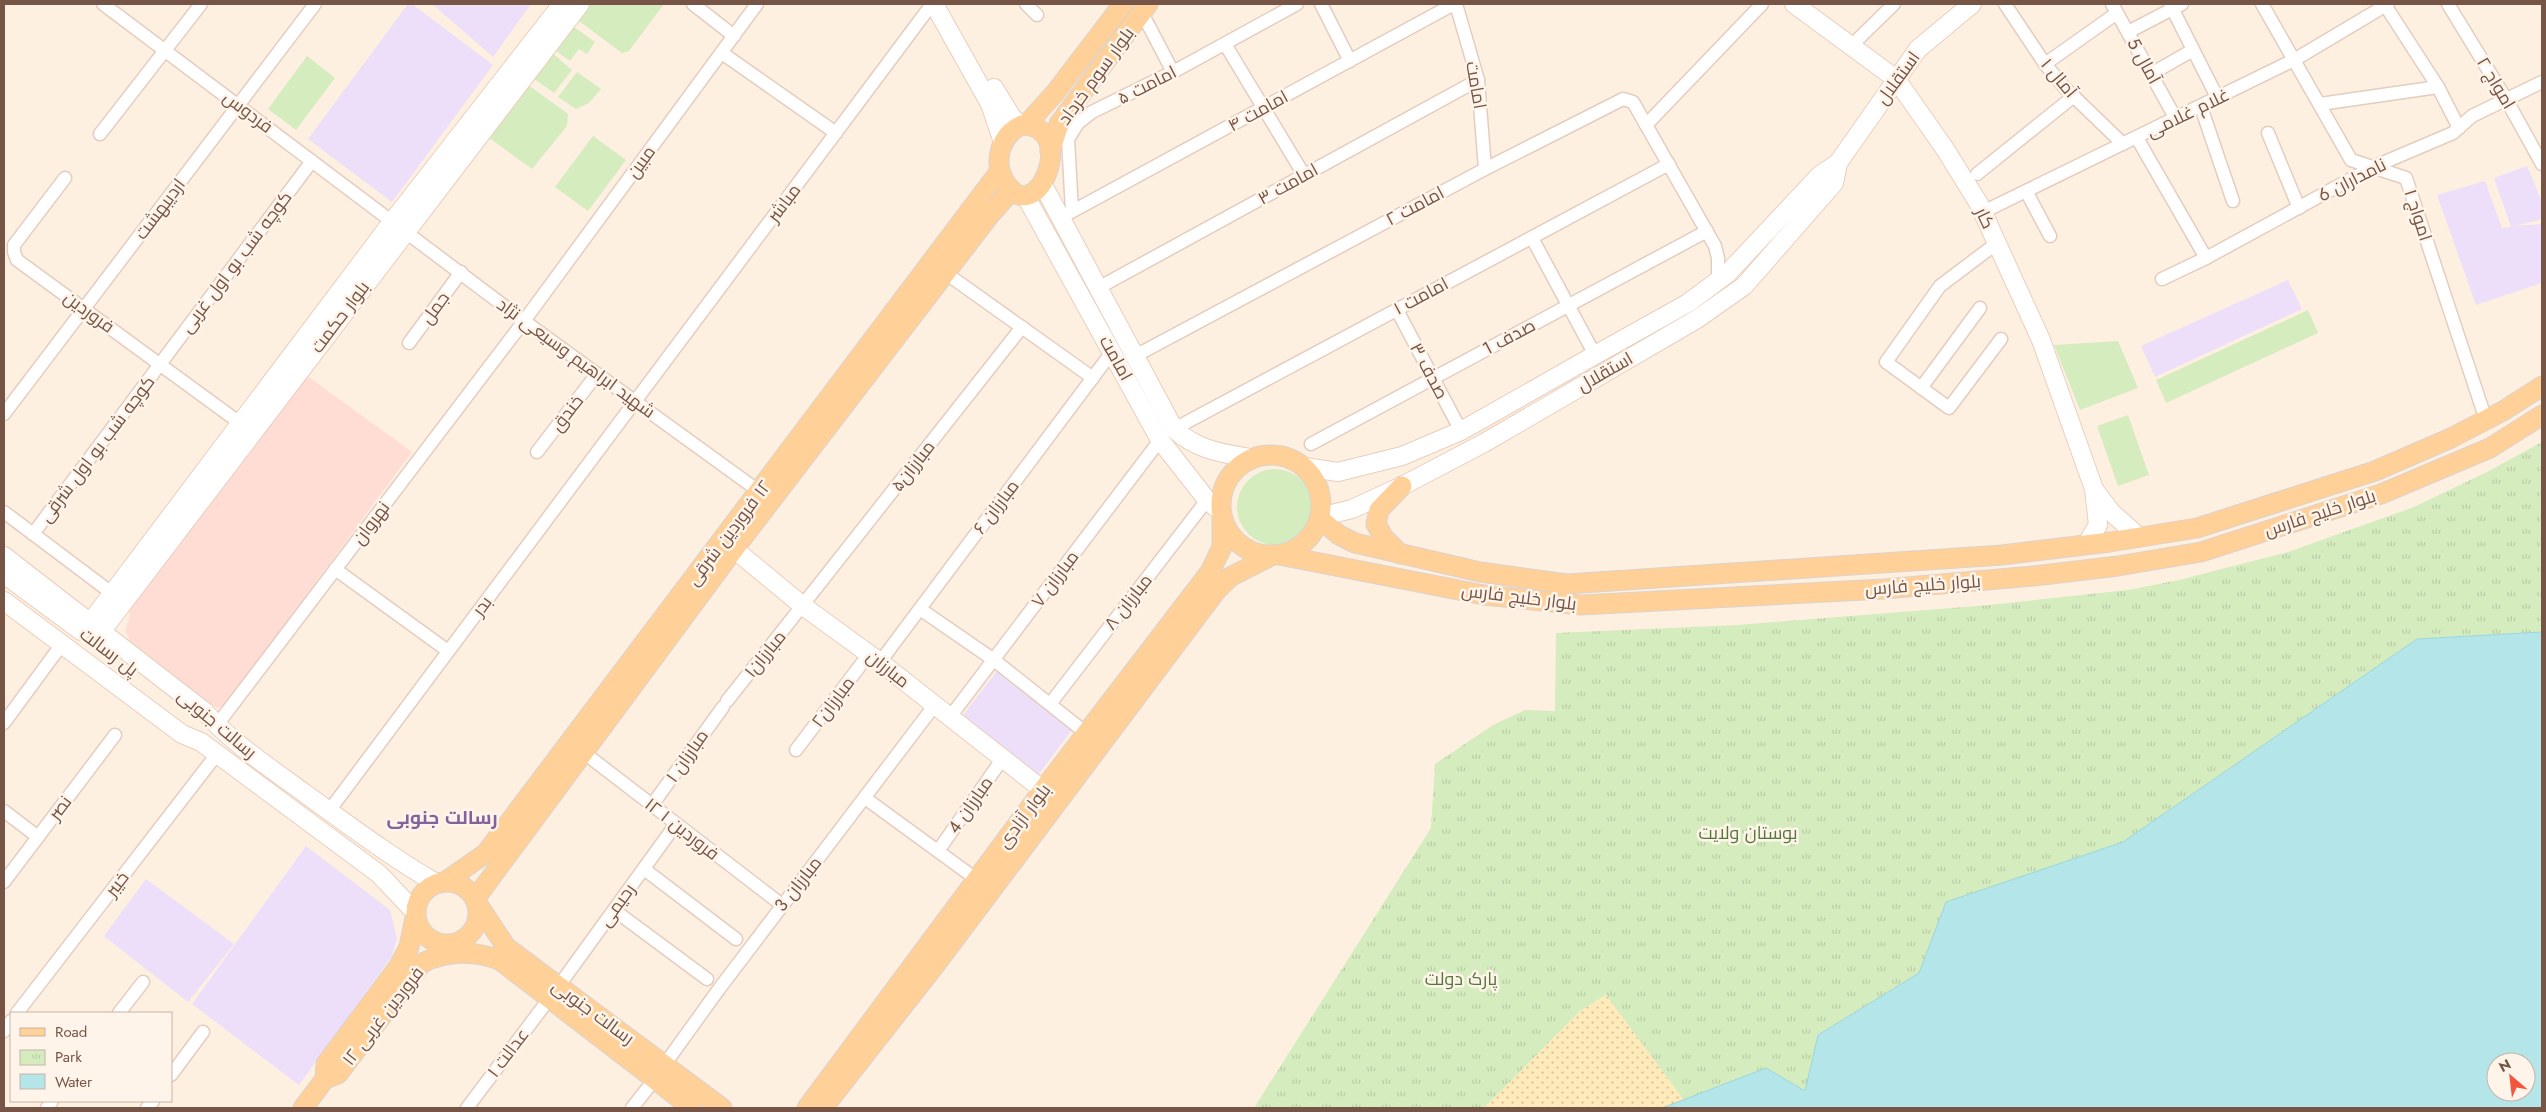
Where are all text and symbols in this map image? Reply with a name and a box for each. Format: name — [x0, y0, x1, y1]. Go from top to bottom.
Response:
street label: بلوار سوم خرداد — [1052, 22, 1140, 130]
street label: آمال 5 — [2121, 33, 2167, 89]
street label: استقلال — [1870, 46, 1926, 110]
street label: امواج ۲ — [2470, 52, 2522, 114]
street label: آمال ۱ — [2035, 53, 2083, 104]
street label: امامت ۵ — [1113, 59, 1181, 111]
street label: امامت — [1459, 59, 1493, 111]
street label: غلام غلامی — [2142, 82, 2234, 144]
street label: امامت ۴ — [1223, 84, 1293, 138]
street label: فردوس — [218, 85, 278, 139]
street label: مبین — [620, 140, 662, 184]
street label: نامداران 6 — [2313, 152, 2391, 208]
street label: امامت ۳ — [1253, 157, 1323, 211]
street label: اردیبهشت — [128, 173, 192, 245]
street label: مباشر — [760, 178, 807, 228]
street label: امامت ۲ — [1381, 180, 1449, 232]
street label: کوچه شب بو اول غربی — [174, 186, 298, 338]
street label: امواج ۱ — [2397, 186, 2439, 244]
street label: کار — [1968, 202, 2001, 233]
street label: امامت ۱ — [1389, 271, 1453, 321]
street label: بلوار حکمت — [304, 275, 376, 359]
street label: فروردین — [58, 285, 120, 339]
street label: جمل — [414, 286, 456, 330]
street label: شهید ابراهیم وسیعی نژاد — [491, 292, 661, 424]
street label: صدف 1 — [1478, 312, 1540, 362]
street label: امامت — [1093, 331, 1139, 385]
street label: صدف ۳ — [1403, 338, 1455, 404]
street label: استقلال — [1572, 346, 1638, 398]
street label: کوچه شب بو اول شرقی — [33, 370, 161, 528]
street label: خندق — [544, 389, 590, 437]
street label: مبارزان۵ — [885, 435, 941, 497]
street label: مبارزان ۶ — [967, 474, 1025, 540]
street label: ١٢ فروردین شرقی — [681, 475, 777, 591]
street label: بلوار خلیج فارس — [2261, 483, 2379, 543]
street label: نهروان — [346, 496, 396, 550]
street label: مبارزان ۷ — [1025, 545, 1085, 613]
street label: مبارزان ۸ — [1098, 568, 1158, 636]
street label: بلوار خلیج فارس — [1864, 568, 1982, 602]
street label: بلوار خلیج فارس — [1460, 577, 1578, 617]
street label: بدر — [465, 591, 498, 622]
street label: پل رسالت — [74, 621, 144, 683]
street label: مبارزان۱ — [738, 625, 792, 683]
street label: مبارزان — [861, 644, 915, 694]
street label: مبارزان۲ — [805, 671, 861, 733]
street label: رسالت جنوبی — [172, 683, 262, 765]
street label: مبارزان ۱ — [659, 724, 715, 788]
street label: مبارزان 4 — [941, 771, 999, 839]
street label: بلوار آزادی — [991, 778, 1057, 854]
street label: نصر — [42, 790, 78, 827]
street label: ۱۲ فروردین ۱ — [639, 792, 725, 866]
district label: رسالت جنوبی — [386, 804, 498, 831]
park label: بوستان ولایت — [1699, 820, 1798, 846]
street label: مبارزان 3 — [768, 851, 828, 917]
street label: خیبر — [98, 866, 135, 903]
street label: رحیمی — [592, 878, 642, 932]
street label: ۱۲ فروردین غربی — [336, 961, 430, 1071]
park label: پارک دولت — [1425, 966, 1497, 992]
street label: رسالت جنوبی — [546, 973, 640, 1051]
legend — [10, 1012, 172, 1102]
text: Road — [55, 1021, 87, 1043]
street label: عدالت ۱ — [481, 1023, 535, 1083]
text: Park — [55, 1046, 82, 1068]
north arrow — [2486, 1052, 2536, 1102]
text: N — [2495, 1054, 2515, 1077]
text: Water — [55, 1071, 93, 1093]

